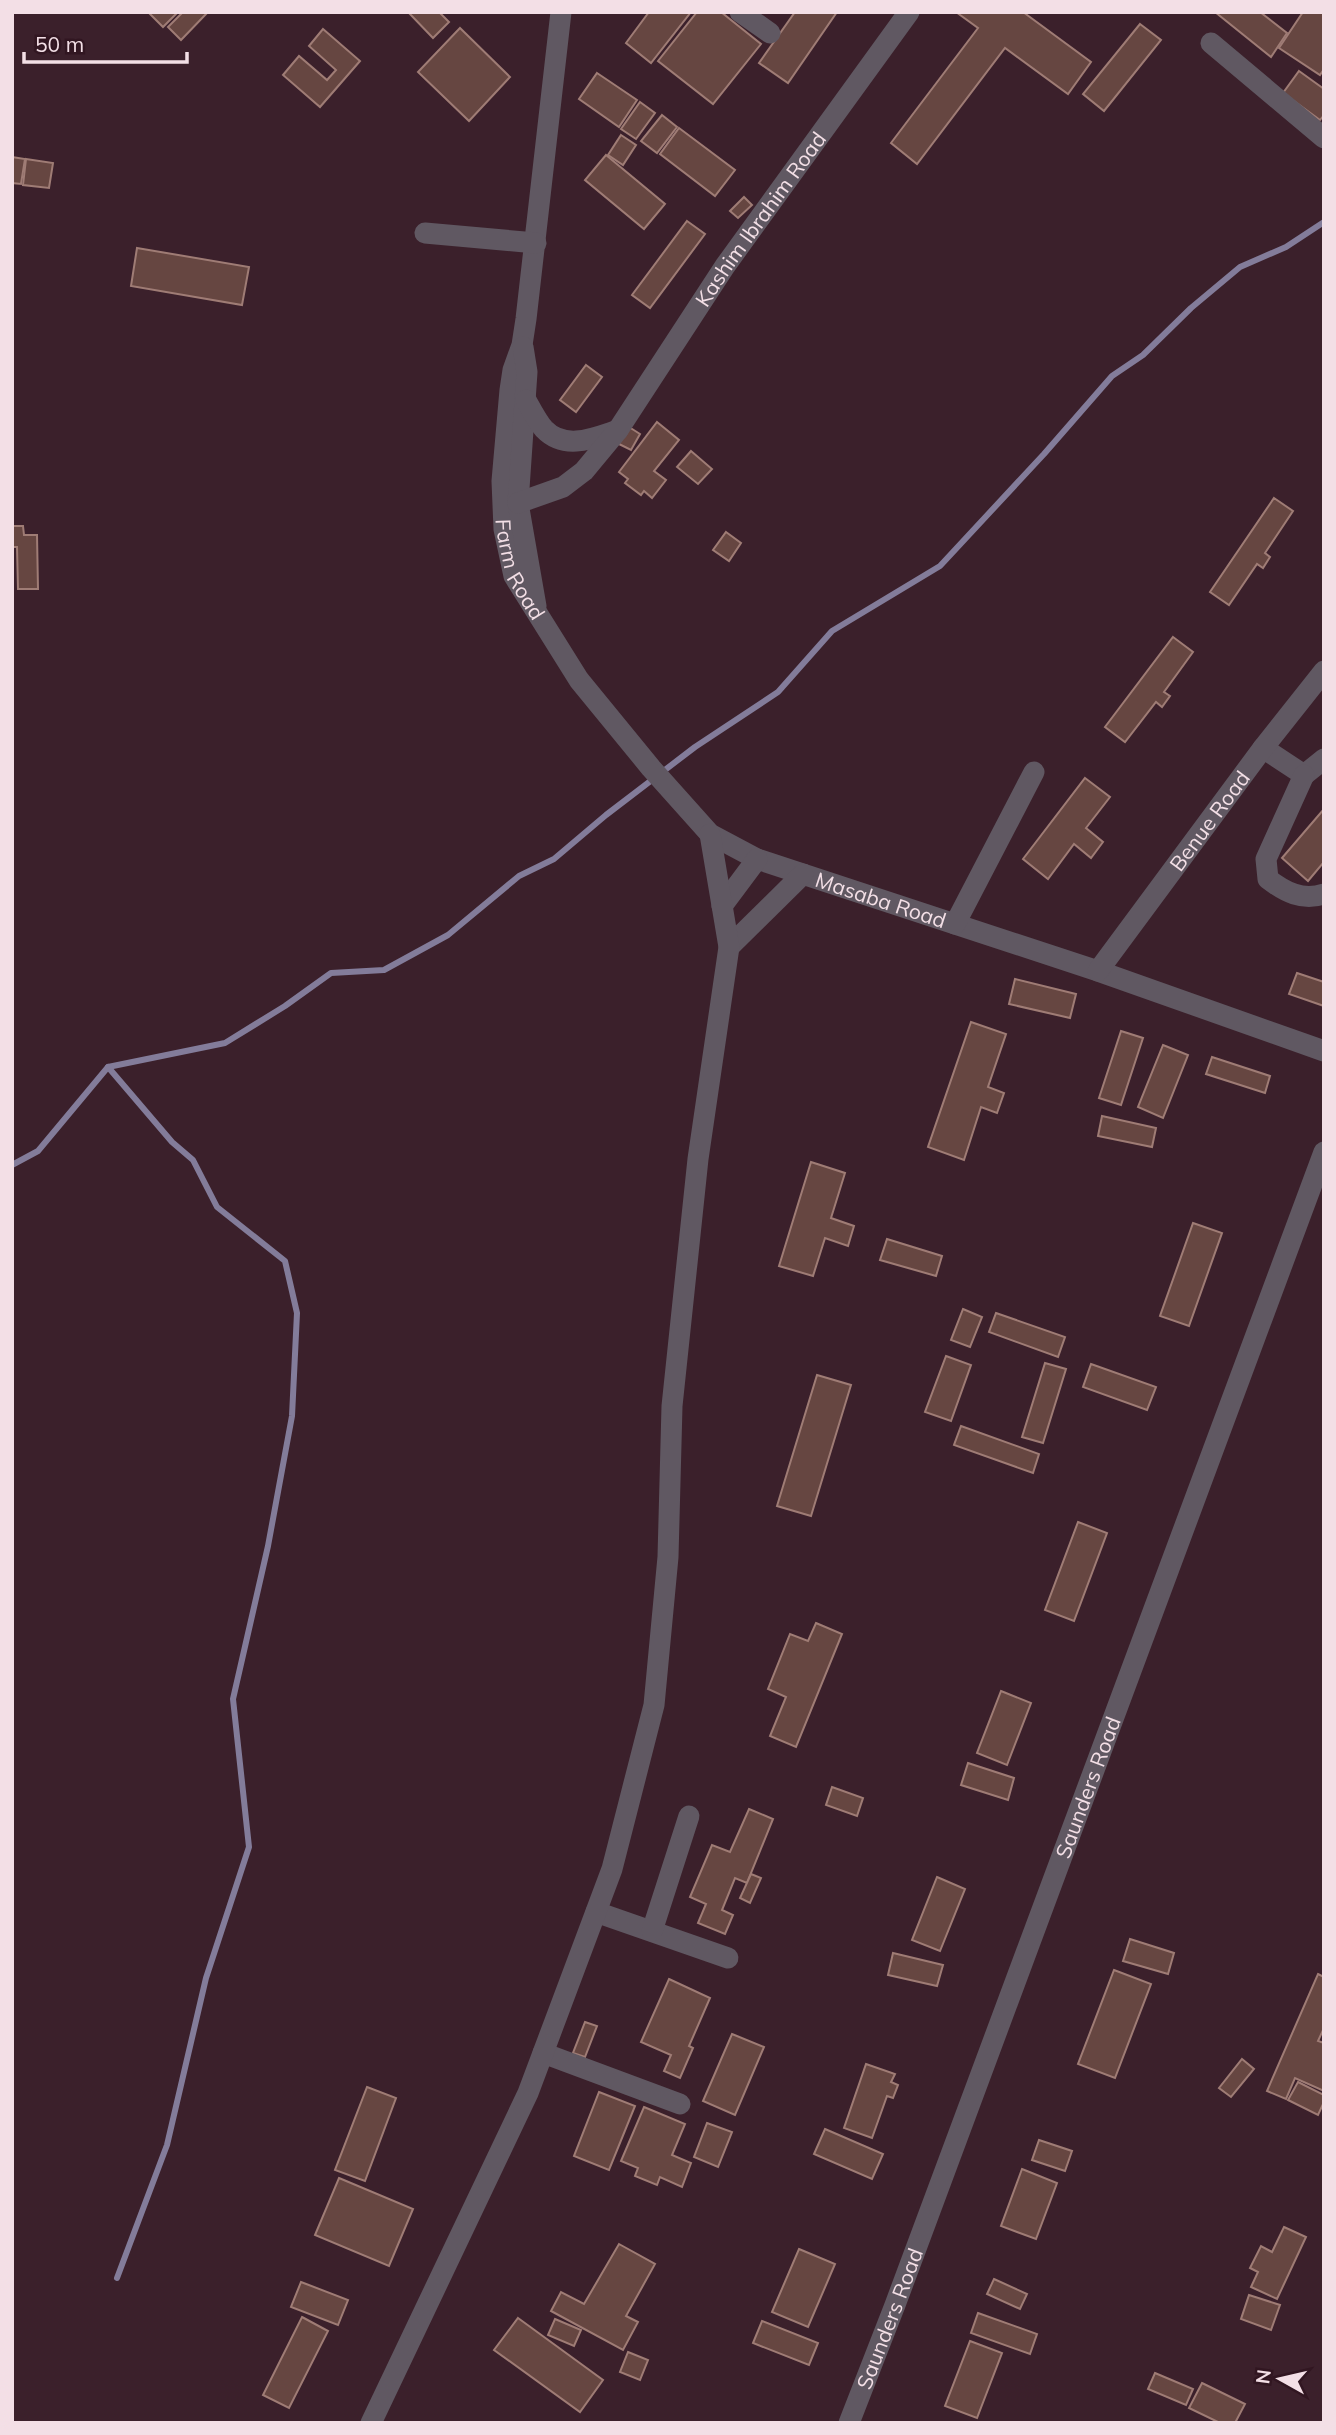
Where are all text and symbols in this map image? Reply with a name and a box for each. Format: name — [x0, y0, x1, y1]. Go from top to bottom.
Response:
scale bar — [24, 21, 187, 65]
text: 50 m — [35, 31, 84, 57]
street label: Kashim Ibrahim Road — [689, 126, 831, 311]
street label: Farm Road — [491, 518, 551, 624]
street label: Benue Road — [1164, 765, 1255, 876]
street label: Masaba Road — [812, 866, 949, 933]
street label: Saunders Road — [1049, 1713, 1126, 1862]
street label: Saunders Road — [850, 2244, 928, 2393]
north arrow — [1245, 2344, 1315, 2414]
text: N — [1250, 2368, 1276, 2385]

